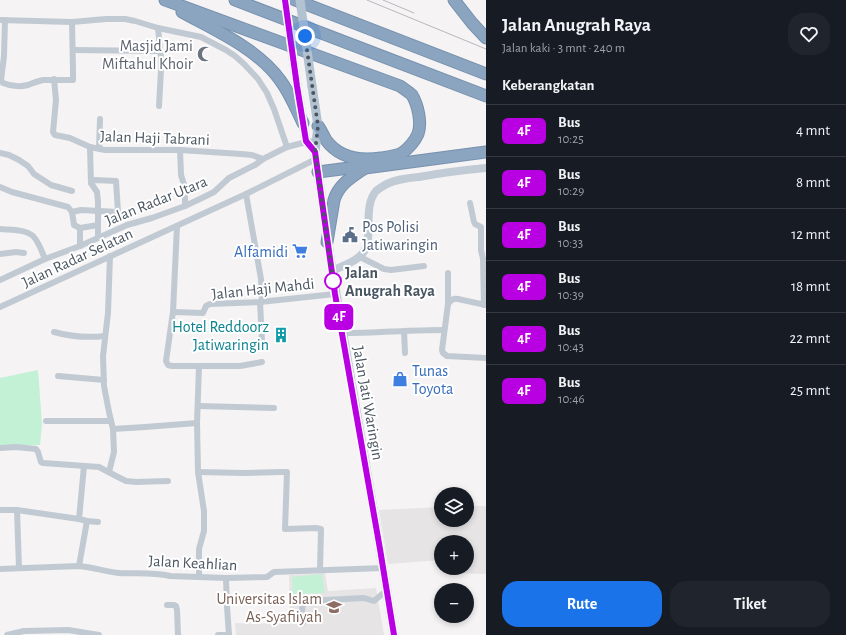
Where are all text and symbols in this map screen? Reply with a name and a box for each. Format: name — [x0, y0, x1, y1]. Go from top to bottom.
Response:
button: heart — [788, 13, 830, 55]
text: Jalan Anugrah Raya — [502, 16, 651, 35]
your location — [295, 26, 315, 46]
place label: Masjid Jami Miftahul Khoir — [102, 38, 194, 72]
text: Jalan kaki · 3 mnt · 240 m — [502, 42, 625, 55]
mosque icon: Masjid Jami Miftahul Khoir — [196, 45, 214, 63]
text: Keberangkatan — [502, 78, 595, 93]
text: Bus — [558, 115, 580, 130]
text: 4 mnt — [796, 123, 830, 138]
text: 4F — [517, 124, 531, 138]
street label: Jalan Haji Tabrani — [100, 128, 210, 149]
text: 10:25 — [558, 133, 584, 146]
text: Bus — [558, 167, 580, 182]
street label: Jalan Radar Utara — [103, 173, 210, 229]
text: 8 mnt — [796, 175, 830, 190]
text: 4F — [517, 176, 531, 190]
text: 10:29 — [558, 185, 584, 198]
place label: Pos Polisi Jatiwaringin — [362, 219, 438, 253]
text: Bus — [558, 219, 580, 234]
street label: Jalan Radar Selatan — [20, 225, 135, 290]
public building icon: Pos Polisi Jatiwaringin — [341, 226, 359, 244]
text: 12 mnt — [791, 227, 830, 242]
text: 4F — [517, 228, 531, 242]
text: 10:33 — [558, 237, 583, 250]
supermarket icon: Alfamidi — [291, 242, 309, 260]
place label: Alfamidi — [234, 244, 288, 260]
place label: Jalan Anugrah Raya — [345, 265, 435, 300]
text: Bus — [558, 271, 580, 286]
marker: Jalan Anugrah Raya — [324, 272, 342, 290]
street label: Jalan Haji Mahdi — [211, 276, 315, 303]
text: 18 mnt — [791, 279, 830, 294]
text: 4F — [517, 280, 531, 294]
text: 10:39 — [558, 289, 584, 302]
line badge: 4F — [321, 304, 357, 330]
text: 4F — [332, 310, 346, 324]
place label: Hotel Reddoorz Jatiwaringin — [172, 319, 269, 353]
text: Bus — [558, 323, 580, 338]
building icon: Hotel Reddoorz Jatiwaringin — [272, 326, 290, 344]
text: 22 mnt — [789, 331, 830, 346]
text: 4F — [517, 332, 531, 346]
text: 10:43 — [558, 341, 584, 354]
street label: Jalan Jati Waringin — [350, 345, 386, 462]
place label: Tunas Toyota — [412, 363, 453, 398]
shop icon: Tunas Toyota — [391, 370, 409, 388]
text: Bus — [558, 375, 580, 390]
text: 25 mnt — [790, 383, 830, 398]
text: 4F — [517, 384, 531, 398]
text: 10:46 — [558, 393, 585, 406]
map controls — [434, 487, 474, 623]
button: layers — [434, 487, 474, 527]
button: + — [434, 535, 474, 575]
street label: Jalan Keahlian — [148, 553, 238, 573]
button: Rute — [502, 581, 662, 627]
button: Tiket — [670, 581, 830, 627]
button: − — [434, 583, 474, 623]
place label: Universitas Islam As-Syafiiyah — [216, 591, 322, 626]
school or university icon: Universitas Islam As-Syafiiyah — [325, 598, 343, 616]

